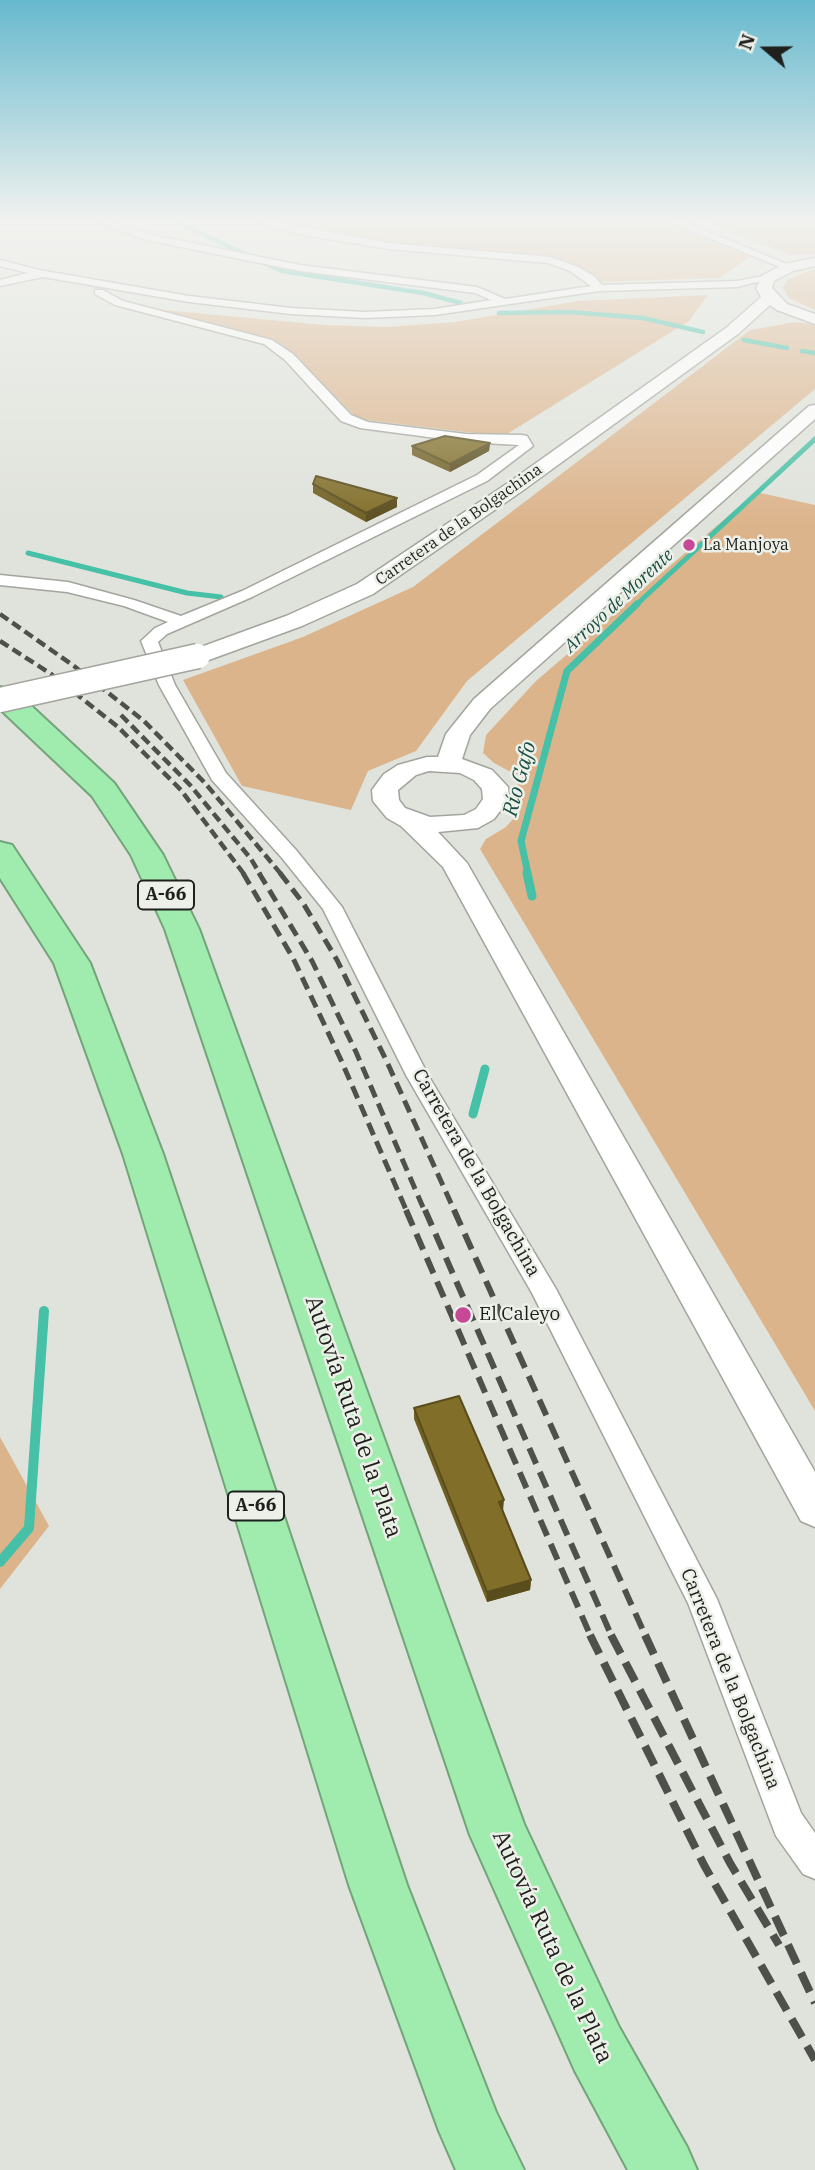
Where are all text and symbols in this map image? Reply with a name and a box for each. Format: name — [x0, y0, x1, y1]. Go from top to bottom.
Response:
north arrow — [731, 14, 801, 84]
text: N — [732, 31, 760, 53]
street label: Carretera de la Bolgachina — [372, 460, 546, 590]
place label: La Manjoya — [703, 535, 789, 555]
marker: La Manjoya — [681, 537, 697, 553]
water label: Arroyo de Morente — [560, 545, 678, 657]
water label: Río Gafo — [498, 739, 542, 819]
road number: A-66 — [138, 880, 194, 910]
street label: Carretera de la Bolgachina — [407, 1065, 545, 1281]
street label: Autovía Ruta de la Plata — [299, 1292, 407, 1542]
place label: El Caleyo — [479, 1304, 560, 1326]
marker: El Caleyo — [453, 1305, 473, 1325]
road number: A-66 — [228, 1492, 284, 1520]
street label: Carretera de la Bolgachina — [675, 1565, 785, 1793]
street label: Autovía Ruta de la Plata — [486, 1826, 618, 2068]

